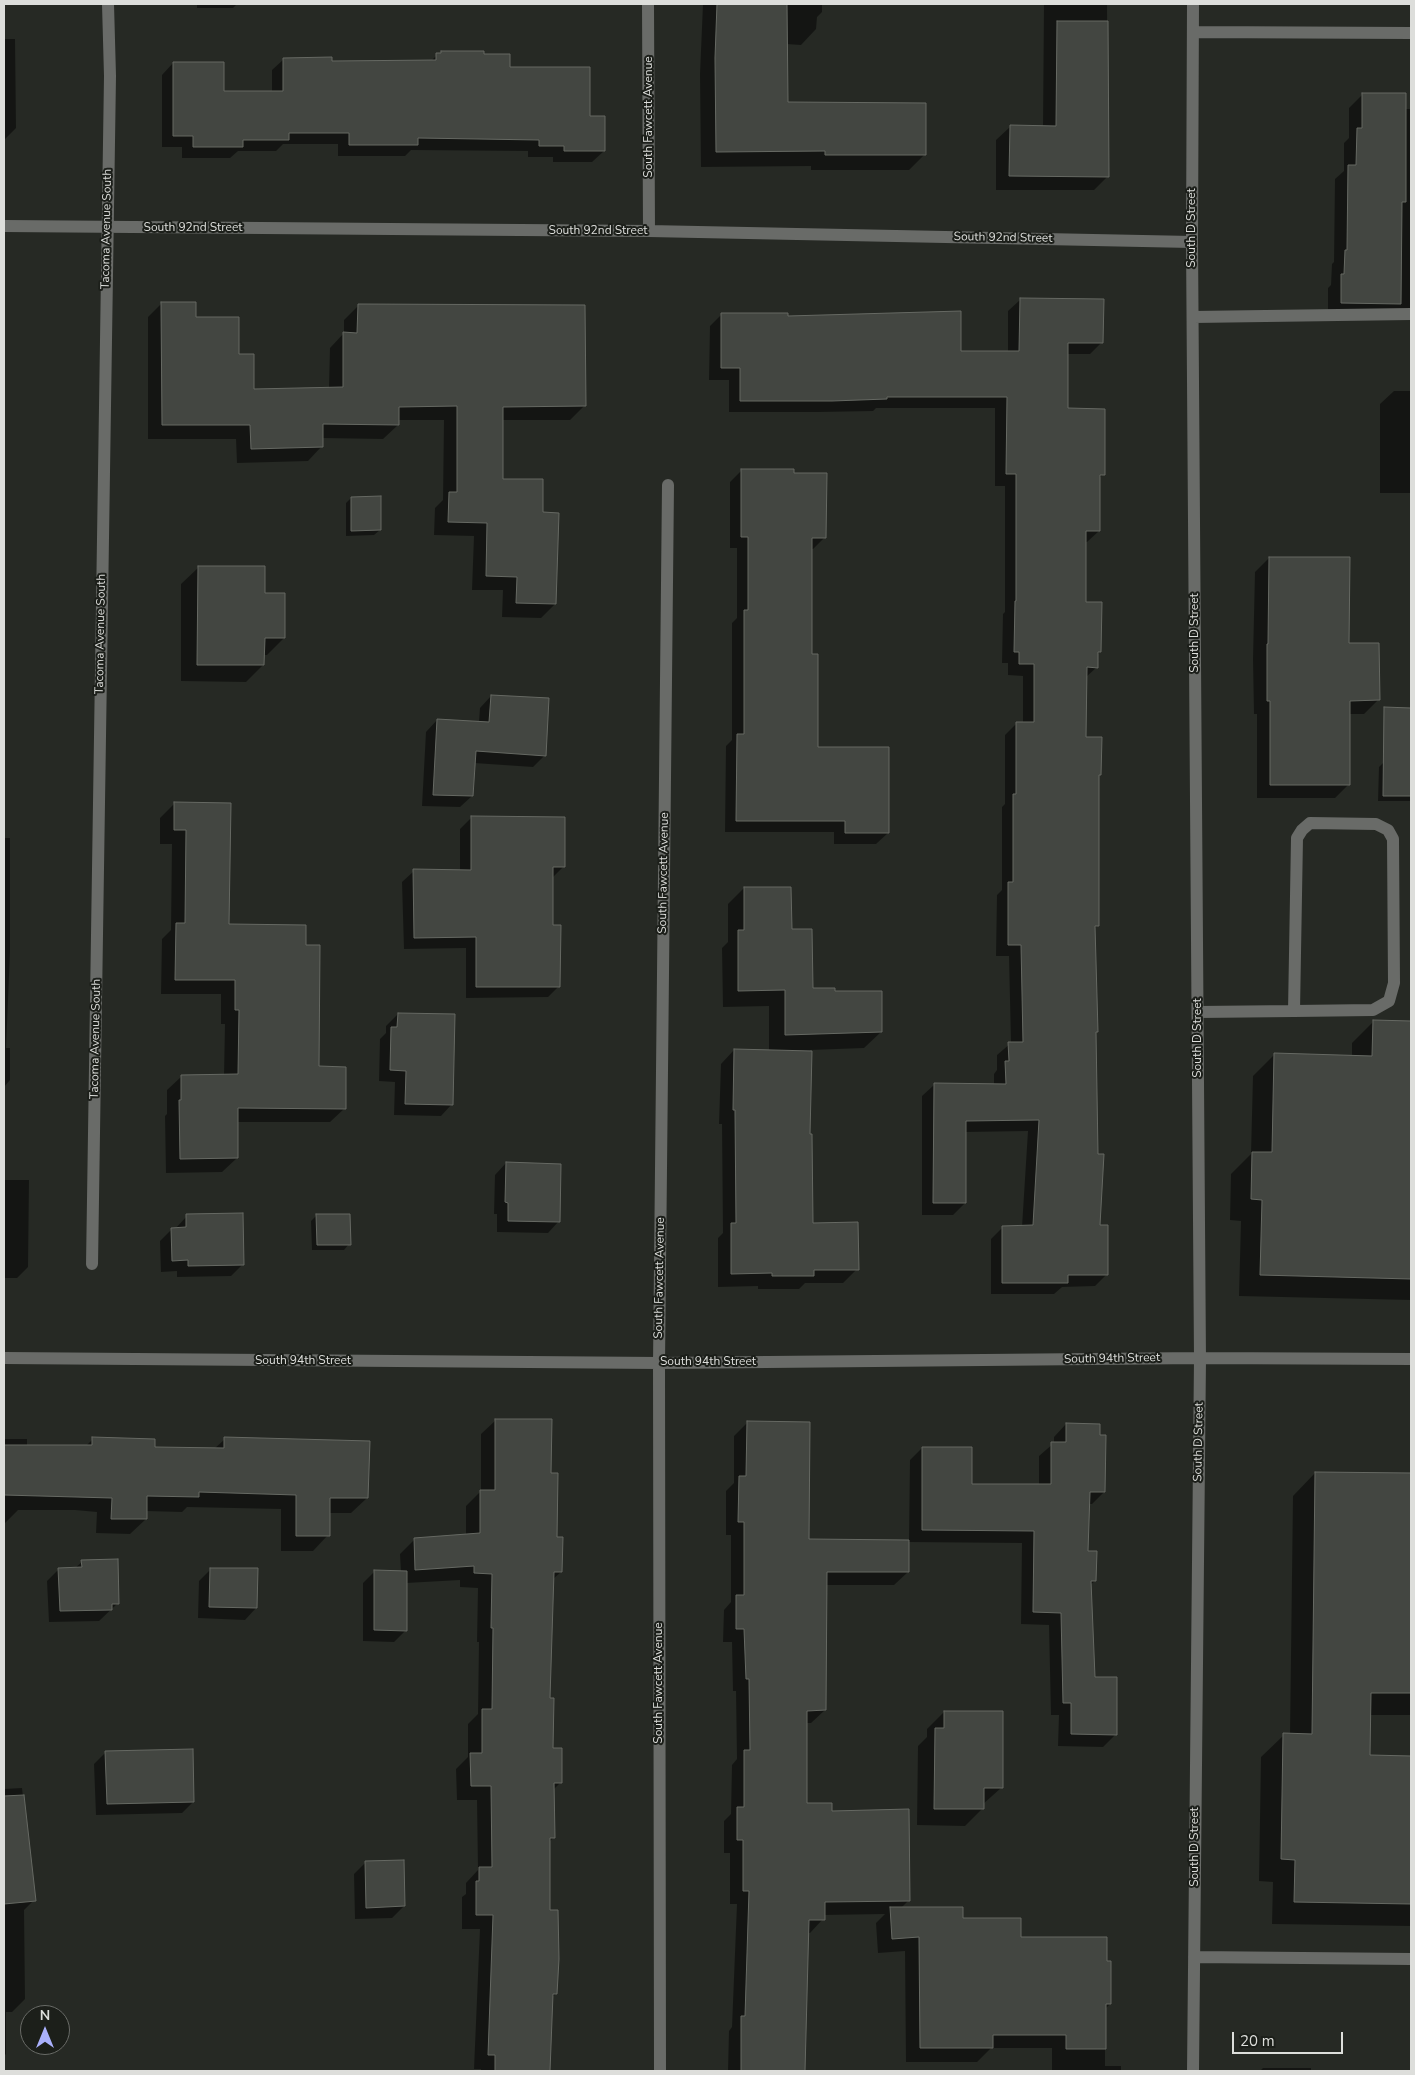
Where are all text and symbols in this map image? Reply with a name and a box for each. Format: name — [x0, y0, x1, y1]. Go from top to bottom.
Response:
street label: South Fawcett Avenue — [642, 56, 656, 178]
street label: Tacoma Avenue South — [99, 169, 115, 289]
street label: South D Street — [1185, 188, 1199, 268]
street label: South 92nd Street — [144, 221, 242, 235]
street label: South 92nd Street — [549, 224, 647, 238]
street label: South 92nd Street — [953, 230, 1053, 246]
street label: Tacoma Avenue South — [93, 574, 109, 694]
street label: South D Street — [1188, 593, 1202, 673]
street label: South Fawcett Avenue — [656, 812, 672, 934]
street label: Tacoma Avenue South — [88, 979, 104, 1099]
street label: South D Street — [1191, 998, 1205, 1078]
street label: South Fawcett Avenue — [652, 1217, 668, 1339]
street label: South 94th Street — [1064, 1351, 1160, 1367]
street label: South 94th Street — [255, 1354, 351, 1368]
street label: South 94th Street — [660, 1355, 756, 1369]
street label: South D Street — [1191, 1402, 1207, 1482]
street label: South Fawcett Avenue — [652, 1622, 666, 1744]
street label: South D Street — [1188, 1807, 1202, 1887]
north arrow — [20, 2005, 70, 2055]
text: N — [40, 2006, 50, 2025]
scale bar — [1235, 2022, 1346, 2054]
text: 20 m — [1240, 2031, 1275, 2051]

